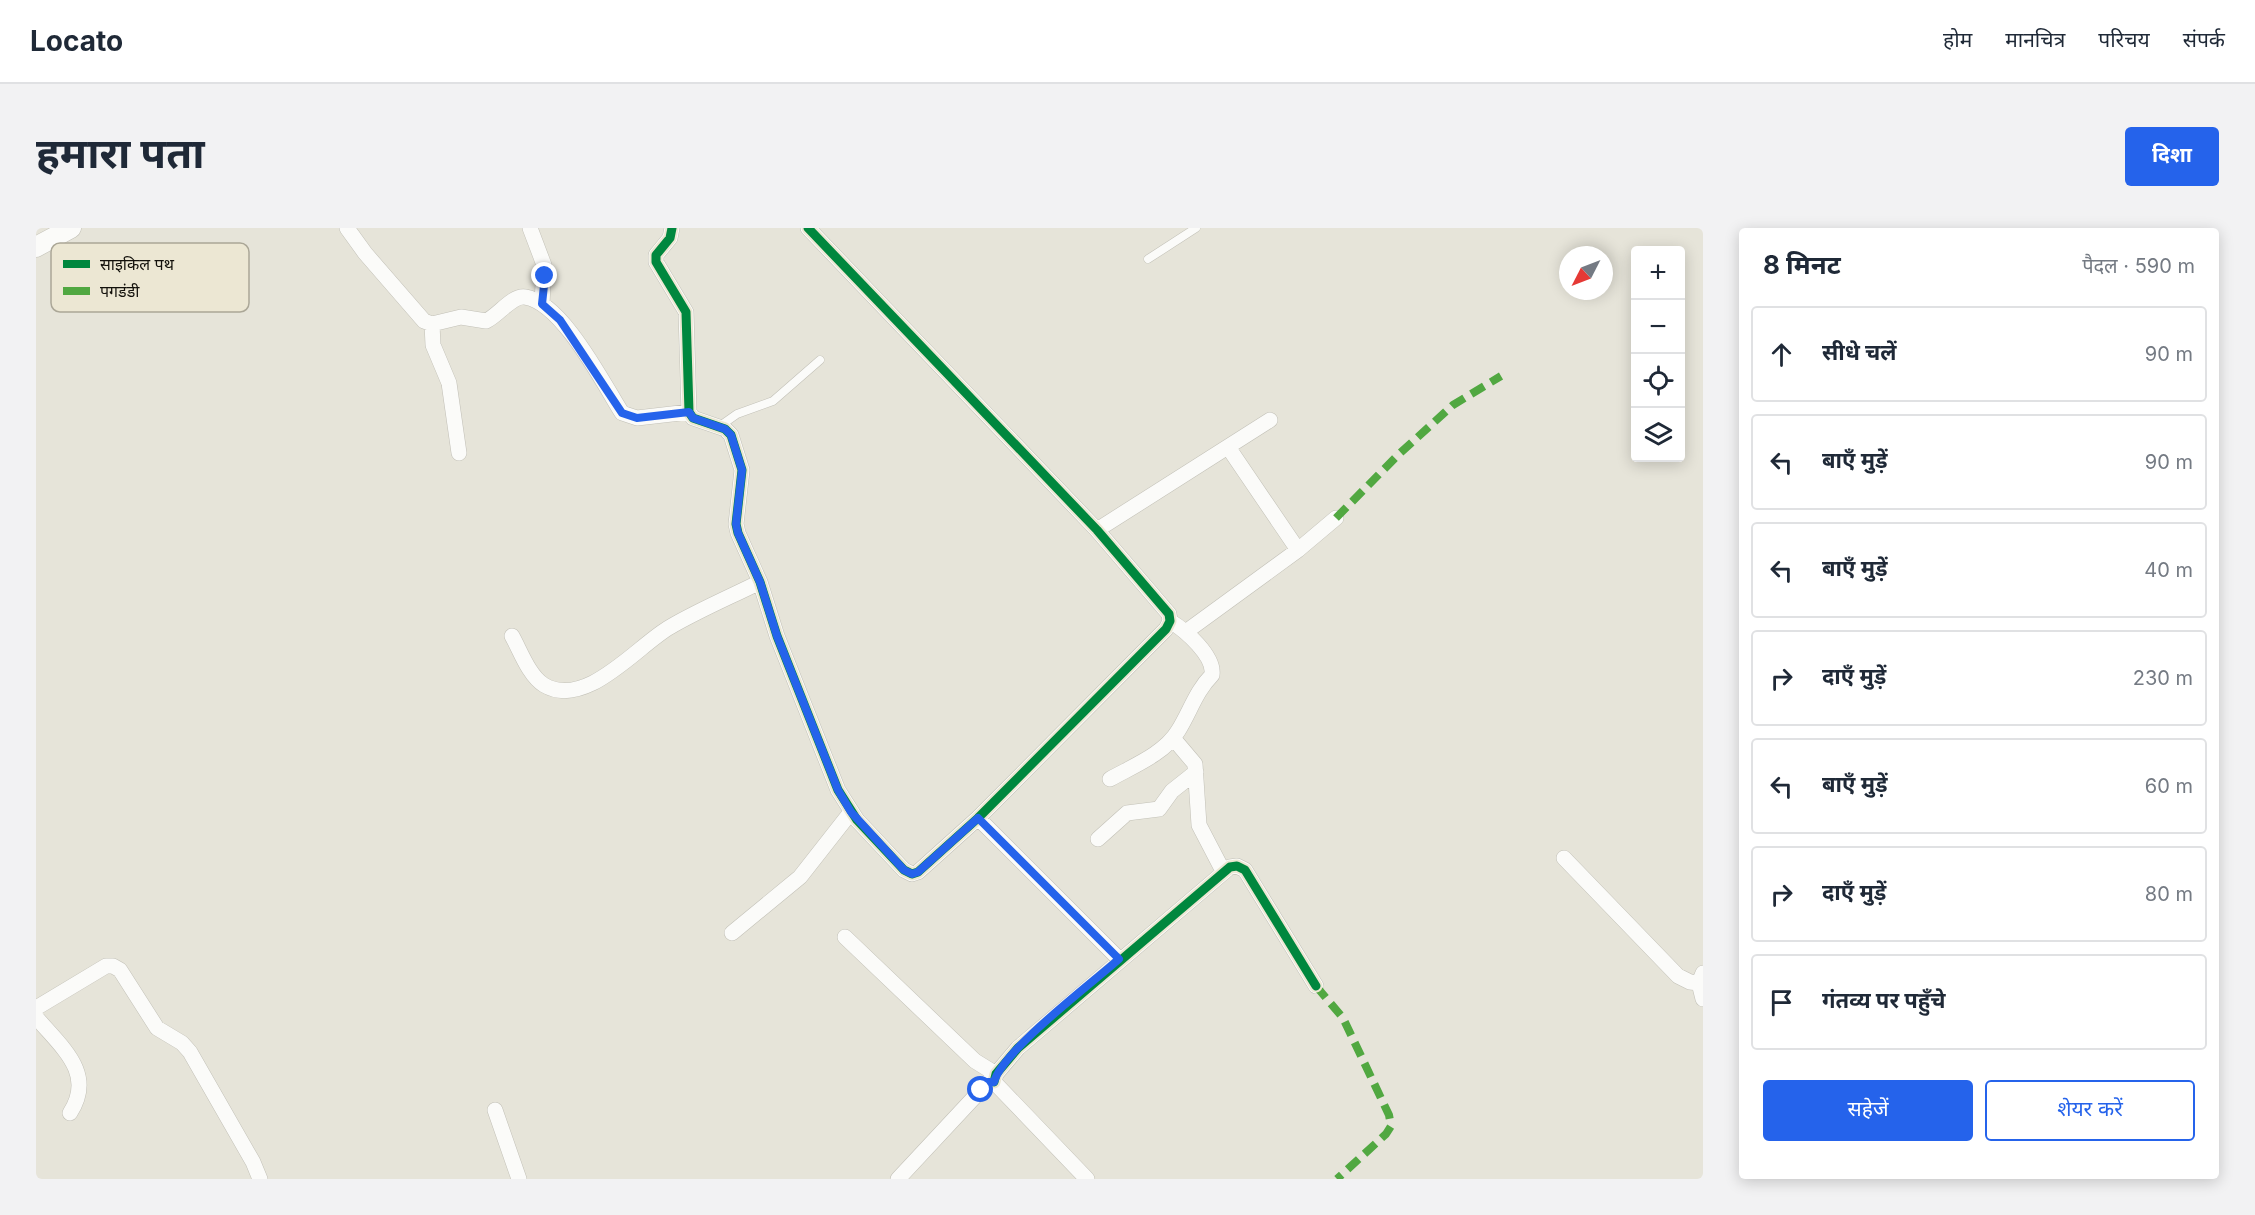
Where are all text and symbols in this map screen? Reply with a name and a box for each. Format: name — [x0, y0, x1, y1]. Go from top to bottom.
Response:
text: Locato — [30, 24, 123, 58]
text: होम — [1943, 27, 1972, 52]
text: मानचित्र — [2005, 27, 2065, 52]
text: परिचय — [2098, 27, 2150, 52]
text: संपर्क — [2183, 27, 2225, 52]
text: हमारा पता — [36, 127, 205, 178]
button: दिशा — [2125, 127, 2219, 186]
legend — [51, 243, 249, 312]
north arrow — [1559, 246, 1613, 300]
map controls — [1631, 246, 1685, 462]
button: + — [1631, 246, 1685, 300]
text: 8 मिनट — [1763, 249, 1841, 280]
text: साइकिल पथ — [100, 254, 175, 274]
text: पैदल · 590 m — [2082, 254, 2195, 278]
route end — [531, 262, 557, 288]
text: पगडंडी — [100, 281, 140, 301]
button: − — [1631, 300, 1685, 354]
icon: ahead — [1765, 338, 1798, 371]
text: सीधे चलें — [1822, 339, 1897, 365]
text: 90 m — [2145, 342, 2193, 366]
button: locate — [1631, 354, 1685, 408]
button: layers — [1631, 408, 1685, 462]
icon: left — [1765, 446, 1798, 479]
text: बाएँ मुड़ें — [1822, 447, 1888, 473]
text: 90 m — [2145, 450, 2193, 474]
icon: left — [1765, 554, 1798, 587]
text: बाएँ मुड़ें — [1822, 555, 1888, 581]
text: 40 m — [2144, 558, 2193, 582]
icon: right — [1765, 662, 1798, 695]
text: दाएँ मुड़ें — [1822, 663, 1886, 689]
text: 230 m — [2133, 666, 2193, 690]
icon: left — [1765, 770, 1798, 803]
text: बाएँ मुड़ें — [1822, 771, 1888, 797]
text: 60 m — [2145, 774, 2193, 798]
icon: right — [1765, 878, 1798, 911]
text: दाएँ मुड़ें — [1822, 879, 1886, 905]
text: 80 m — [2145, 882, 2193, 906]
icon: arrive — [1765, 986, 1798, 1019]
text: गंतव्य पर पहुँचे — [1822, 987, 1946, 1013]
route start — [967, 1076, 993, 1102]
button: सहेजें — [1763, 1080, 1973, 1141]
button: शेयर करें — [1985, 1080, 2195, 1141]

